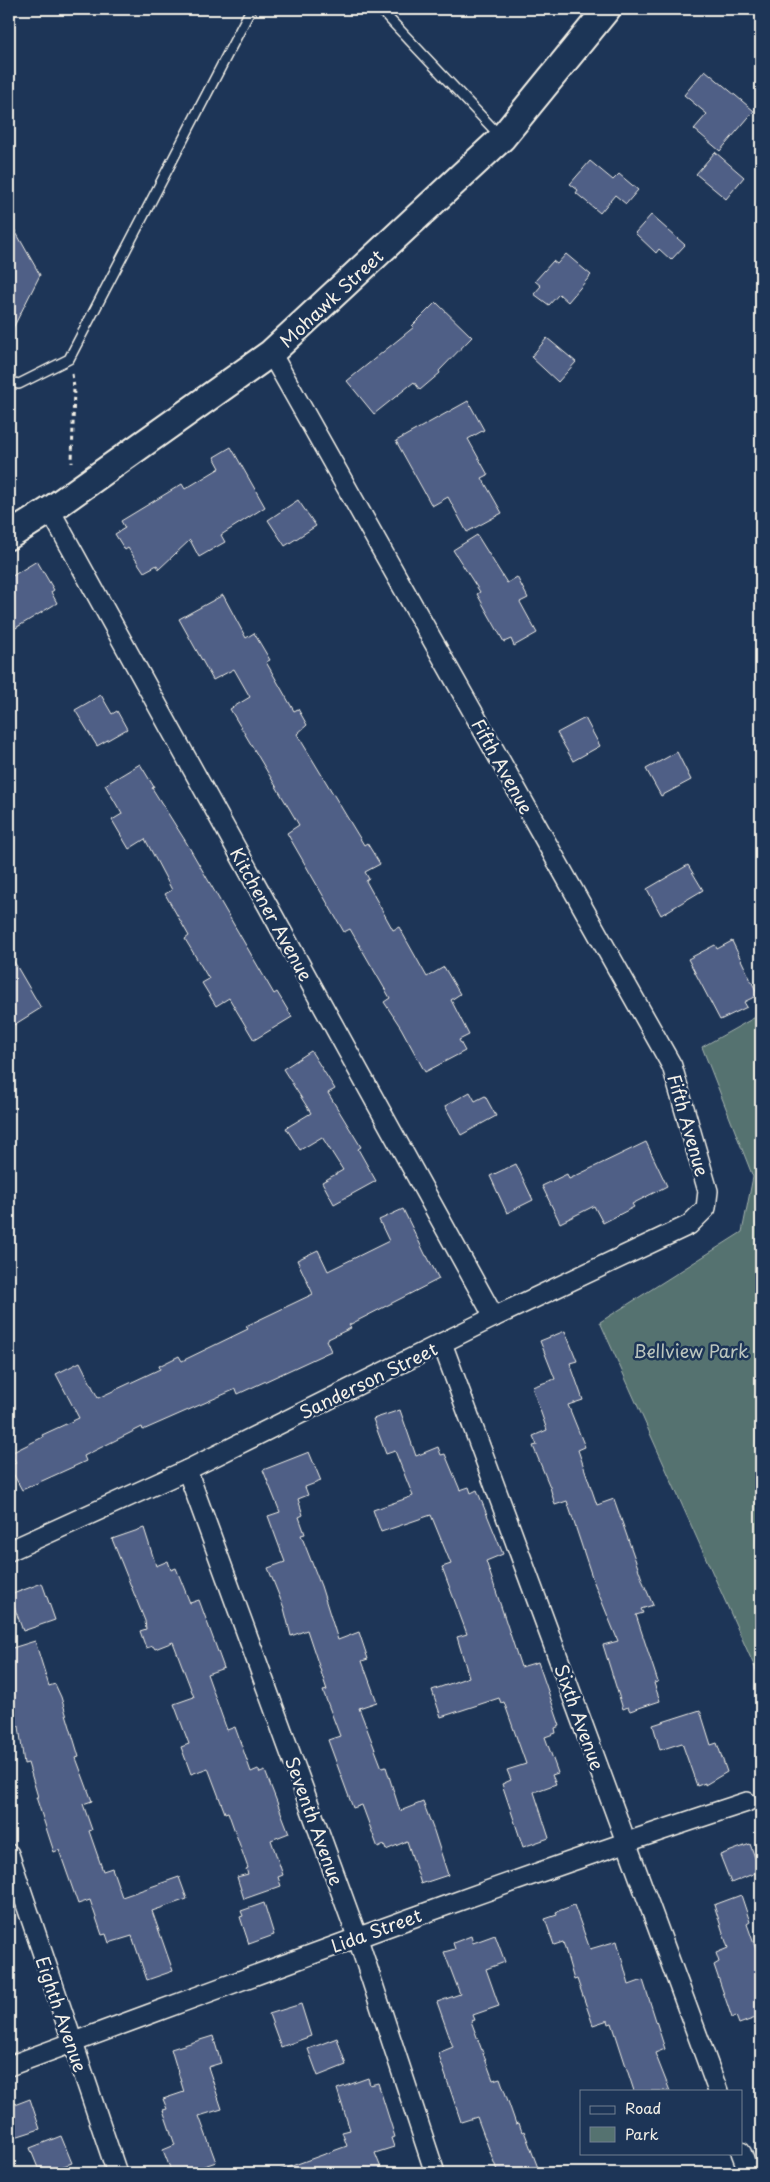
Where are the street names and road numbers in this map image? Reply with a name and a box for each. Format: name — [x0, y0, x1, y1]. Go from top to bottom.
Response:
street label: Mohawk Street — [273, 243, 389, 353]
street label: Fifth Avenue — [466, 713, 540, 819]
street label: Kitchener Avenue — [224, 842, 320, 986]
street label: Fifth Avenue — [661, 1071, 717, 1180]
street label: Sanderson Street — [294, 1335, 442, 1425]
street label: Sixth Avenue — [548, 1660, 612, 1774]
street label: Seventh Avenue — [279, 1753, 351, 1889]
street label: Lida Street — [327, 1901, 425, 1959]
street label: Eighth Avenue — [30, 1952, 95, 2076]

